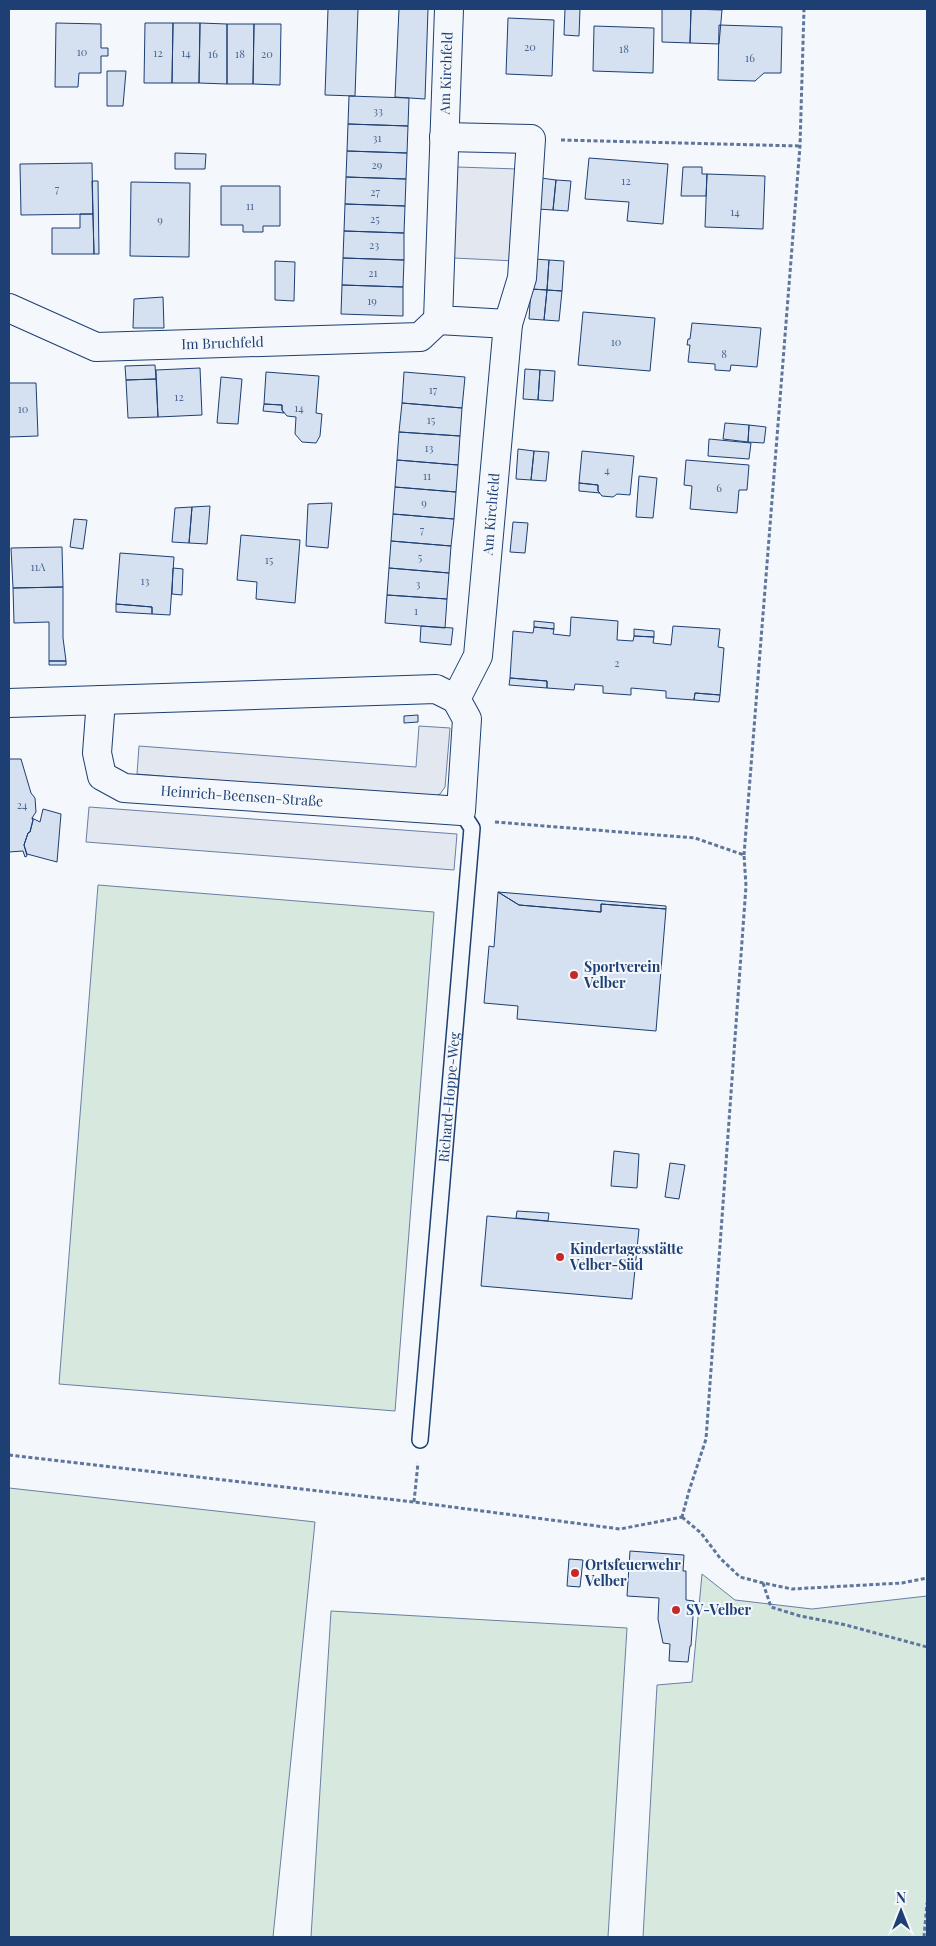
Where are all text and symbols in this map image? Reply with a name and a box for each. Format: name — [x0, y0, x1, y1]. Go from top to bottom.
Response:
street label: Am Kirchfeld — [435, 31, 456, 116]
house number: 20 — [524, 39, 536, 54]
house number: 18 — [619, 41, 629, 56]
house number: 10 — [77, 44, 88, 59]
house number: 12 — [153, 45, 163, 60]
house number: 14 — [181, 45, 191, 60]
house number: 16 — [208, 46, 218, 61]
house number: 18 — [235, 46, 245, 61]
house number: 20 — [261, 46, 273, 61]
house number: 16 — [745, 50, 755, 65]
house number: 33 — [373, 103, 383, 118]
house number: 31 — [372, 130, 382, 145]
house number: 29 — [372, 157, 383, 172]
house number: 12 — [621, 173, 631, 188]
house number: 7 — [55, 181, 60, 196]
house number: 27 — [370, 184, 380, 199]
house number: 11 — [246, 198, 254, 213]
house number: 14 — [730, 204, 740, 219]
house number: 25 — [370, 211, 380, 226]
house number: 9 — [157, 212, 163, 227]
house number: 23 — [369, 237, 379, 252]
house number: 21 — [368, 265, 378, 280]
house number: 19 — [367, 293, 377, 308]
street label: Im Bruchfeld — [181, 332, 264, 353]
house number: 10 — [611, 334, 622, 349]
house number: 8 — [721, 346, 727, 361]
house number: 17 — [429, 382, 438, 397]
house number: 12 — [174, 389, 184, 404]
house number: 14 — [294, 400, 304, 415]
house number: 10 — [18, 401, 29, 416]
house number: 15 — [427, 412, 436, 427]
house number: 13 — [425, 440, 433, 455]
house number: 4 — [604, 462, 610, 477]
house number: 11 — [423, 468, 431, 483]
street label: Am Kirchfeld — [477, 472, 504, 557]
house number: 6 — [716, 480, 722, 495]
house number: 9 — [421, 495, 427, 510]
house number: 7 — [420, 522, 425, 537]
house number: 5 — [418, 549, 423, 564]
house number: 15 — [265, 552, 274, 567]
house number: 11A — [30, 559, 46, 574]
house number: 13 — [141, 573, 149, 588]
house number: 3 — [416, 576, 421, 591]
house number: 1 — [414, 603, 418, 618]
house number: 2 — [614, 655, 620, 670]
street label: Heinrich-Beensen-Straße — [160, 781, 324, 811]
house number: 24 — [17, 797, 28, 812]
place label: Sportverein Velber — [583, 957, 661, 992]
marker: Sportverein Velber — [568, 969, 580, 981]
street label: Richard-Hoppe-Weg — [434, 1031, 464, 1163]
place label: Kindertagesstätte Velber-Süd — [569, 1239, 683, 1274]
marker: Kindertagesstätte Velber-Süd — [554, 1251, 566, 1263]
place label: Ortsfeuerwehr Velber — [584, 1555, 681, 1590]
marker: Ortsfeuerwehr Velber — [569, 1567, 581, 1579]
place label: SV-Velber — [686, 1600, 752, 1619]
marker: SV-Velber — [670, 1604, 682, 1616]
north arrow — [876, 1886, 926, 1936]
text: N — [896, 1888, 906, 1907]

